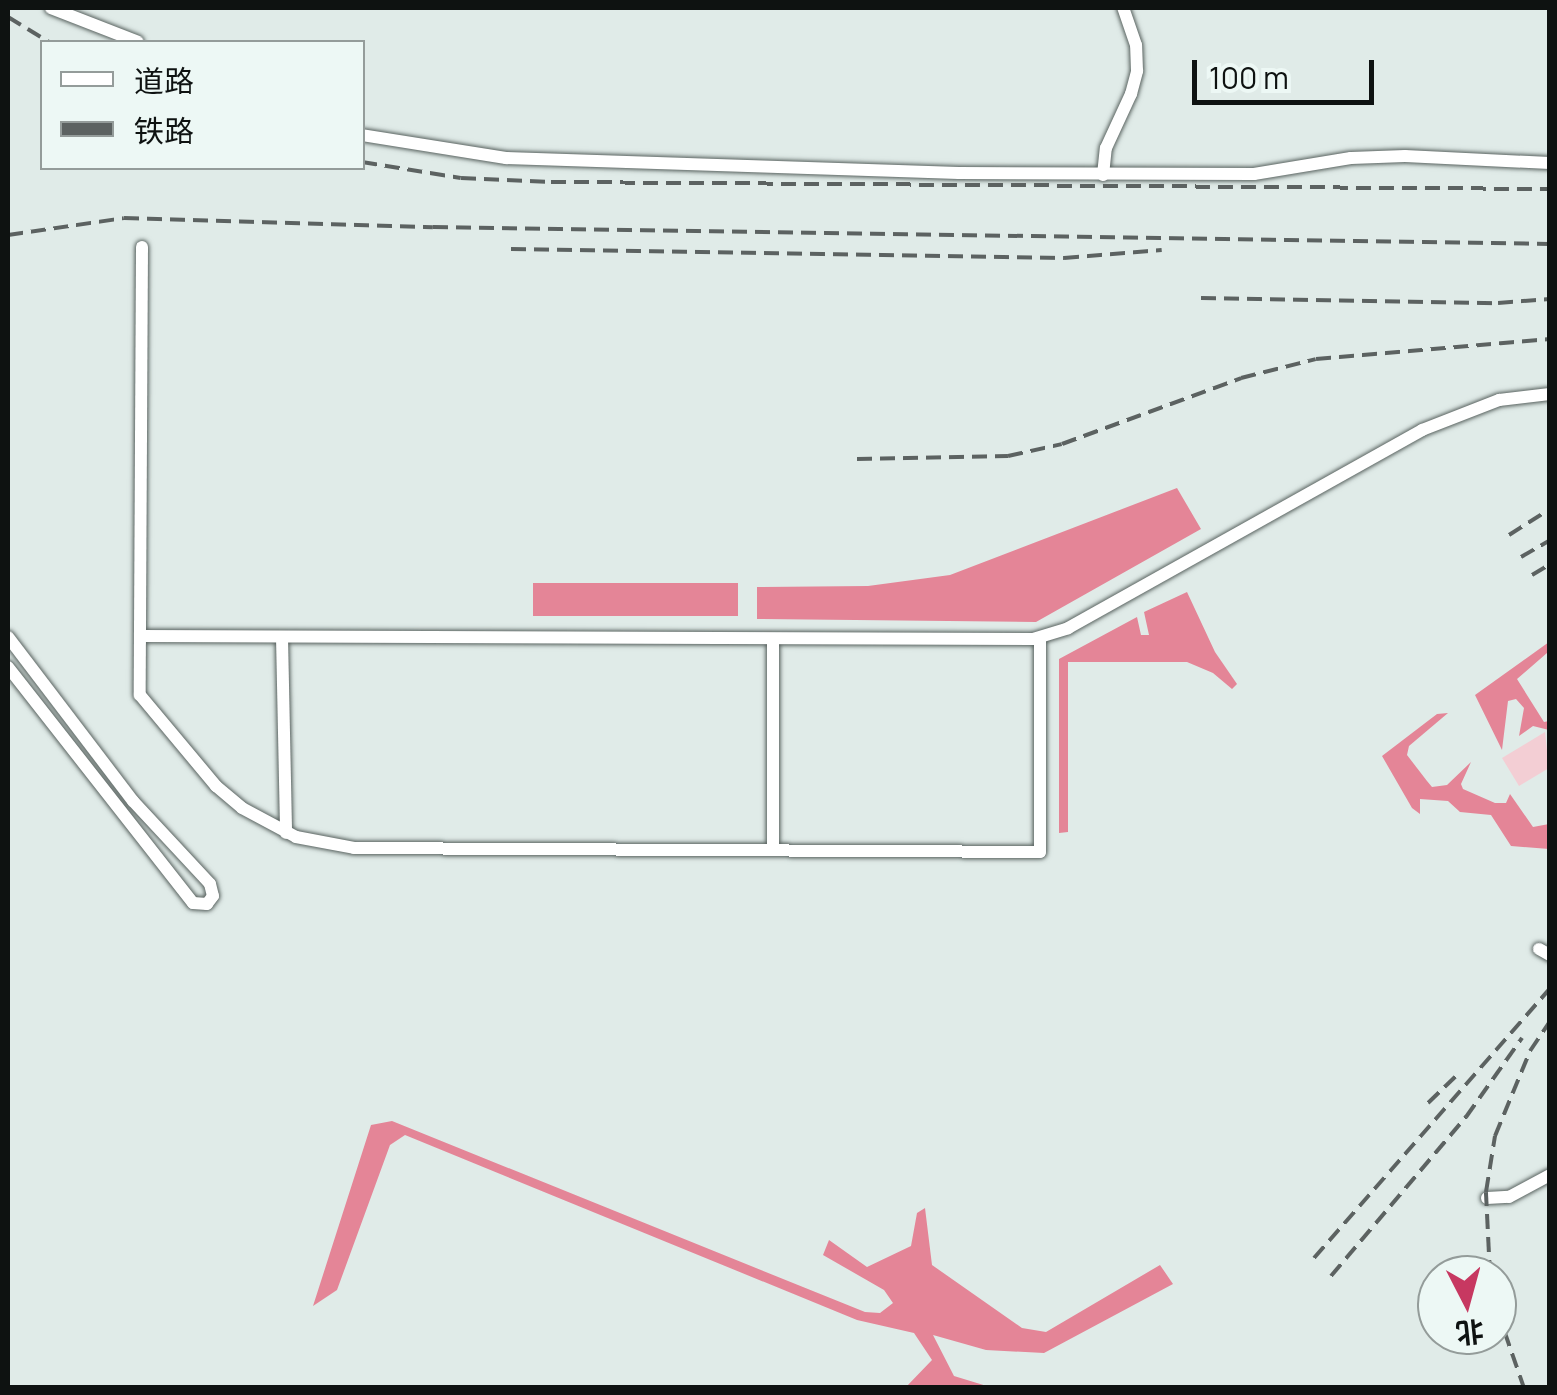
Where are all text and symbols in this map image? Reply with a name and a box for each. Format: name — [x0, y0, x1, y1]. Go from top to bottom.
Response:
legend — [40, 40, 365, 170]
scale bar — [1197, 40, 1380, 102]
text: 100 m — [1209, 57, 1289, 98]
text: 道路 — [134, 60, 194, 101]
text: 铁路 — [134, 110, 194, 151]
north arrow — [1417, 1255, 1517, 1355]
text: 北 — [1454, 1312, 1486, 1353]

